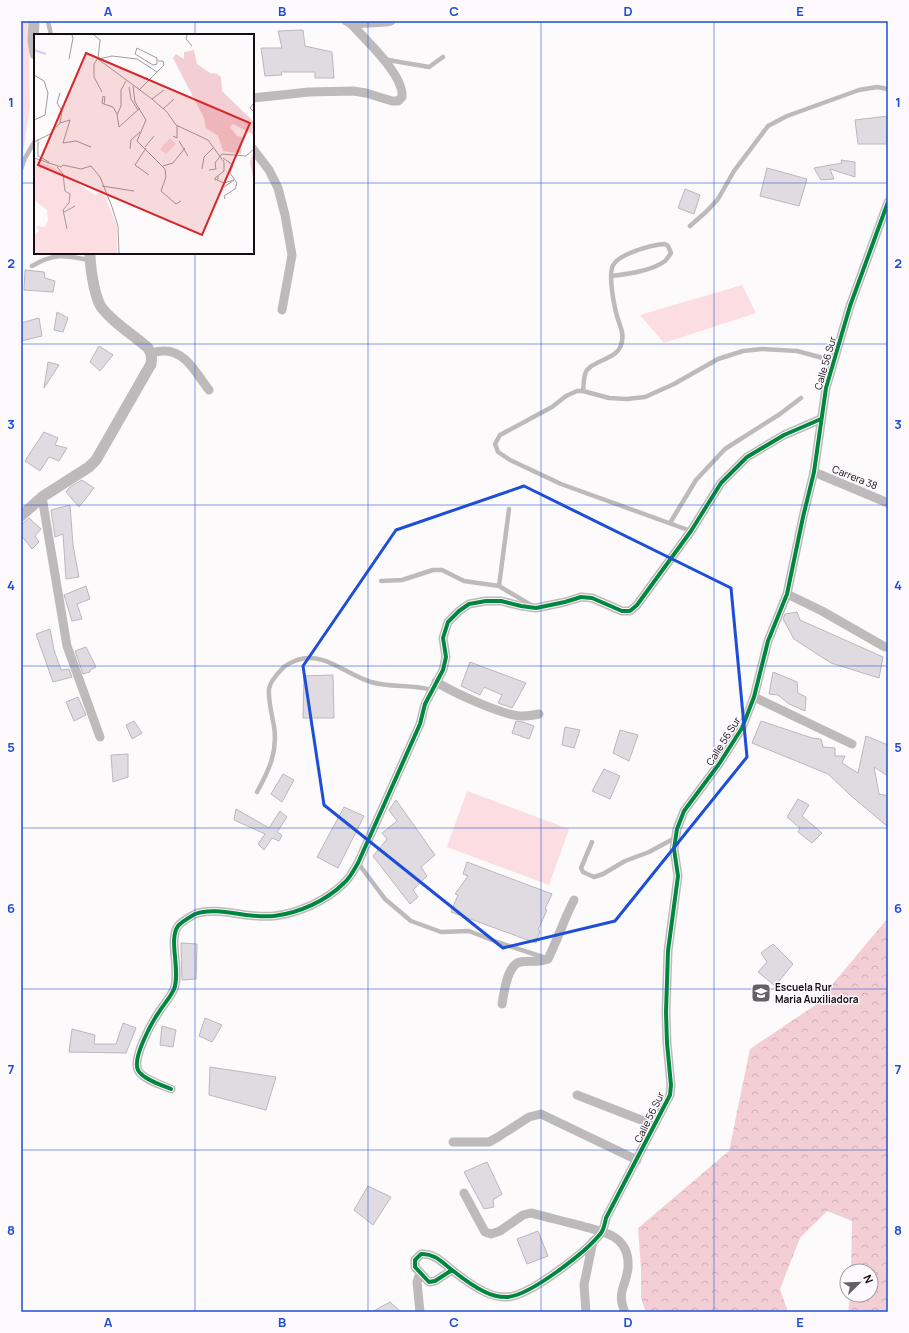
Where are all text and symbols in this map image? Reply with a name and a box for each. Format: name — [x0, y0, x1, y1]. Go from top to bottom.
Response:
text: A — [104, 2, 113, 20]
text: B — [278, 2, 286, 20]
text: C — [449, 2, 459, 20]
text: D — [623, 2, 633, 20]
text: E — [796, 2, 804, 20]
inset map — [34, 34, 254, 254]
text: 1 — [8, 93, 14, 111]
text: 1 — [895, 93, 901, 111]
text: 2 — [7, 254, 15, 272]
text: 2 — [894, 254, 902, 272]
street label: Calle 56 Sur — [811, 334, 839, 391]
text: 3 — [7, 415, 15, 433]
text: 3 — [894, 415, 902, 433]
street label: Carrera 38 — [830, 462, 880, 493]
text: 4 — [7, 576, 15, 594]
text: 4 — [894, 576, 902, 594]
street label: Calle 56 Sur — [703, 714, 744, 768]
text: 5 — [7, 738, 15, 756]
text: 5 — [894, 738, 902, 756]
text: 6 — [7, 899, 15, 917]
text: 6 — [894, 899, 902, 917]
place label: Escuela Rur Maria Auxiliadora — [775, 980, 859, 1006]
school or university icon: Escuela Rur Maria Auxiliadora — [750, 982, 772, 1004]
text: 7 — [8, 1060, 15, 1078]
text: 7 — [895, 1060, 902, 1078]
street label: Calle 56 Sur — [631, 1089, 668, 1145]
text: 8 — [7, 1221, 15, 1239]
text: 8 — [894, 1221, 902, 1239]
north arrow — [839, 1263, 879, 1303]
text: N — [860, 1272, 877, 1286]
text: A — [104, 1313, 113, 1331]
text: B — [278, 1313, 286, 1331]
text: C — [449, 1313, 459, 1331]
text: D — [623, 1313, 633, 1331]
text: E — [796, 1313, 804, 1331]

